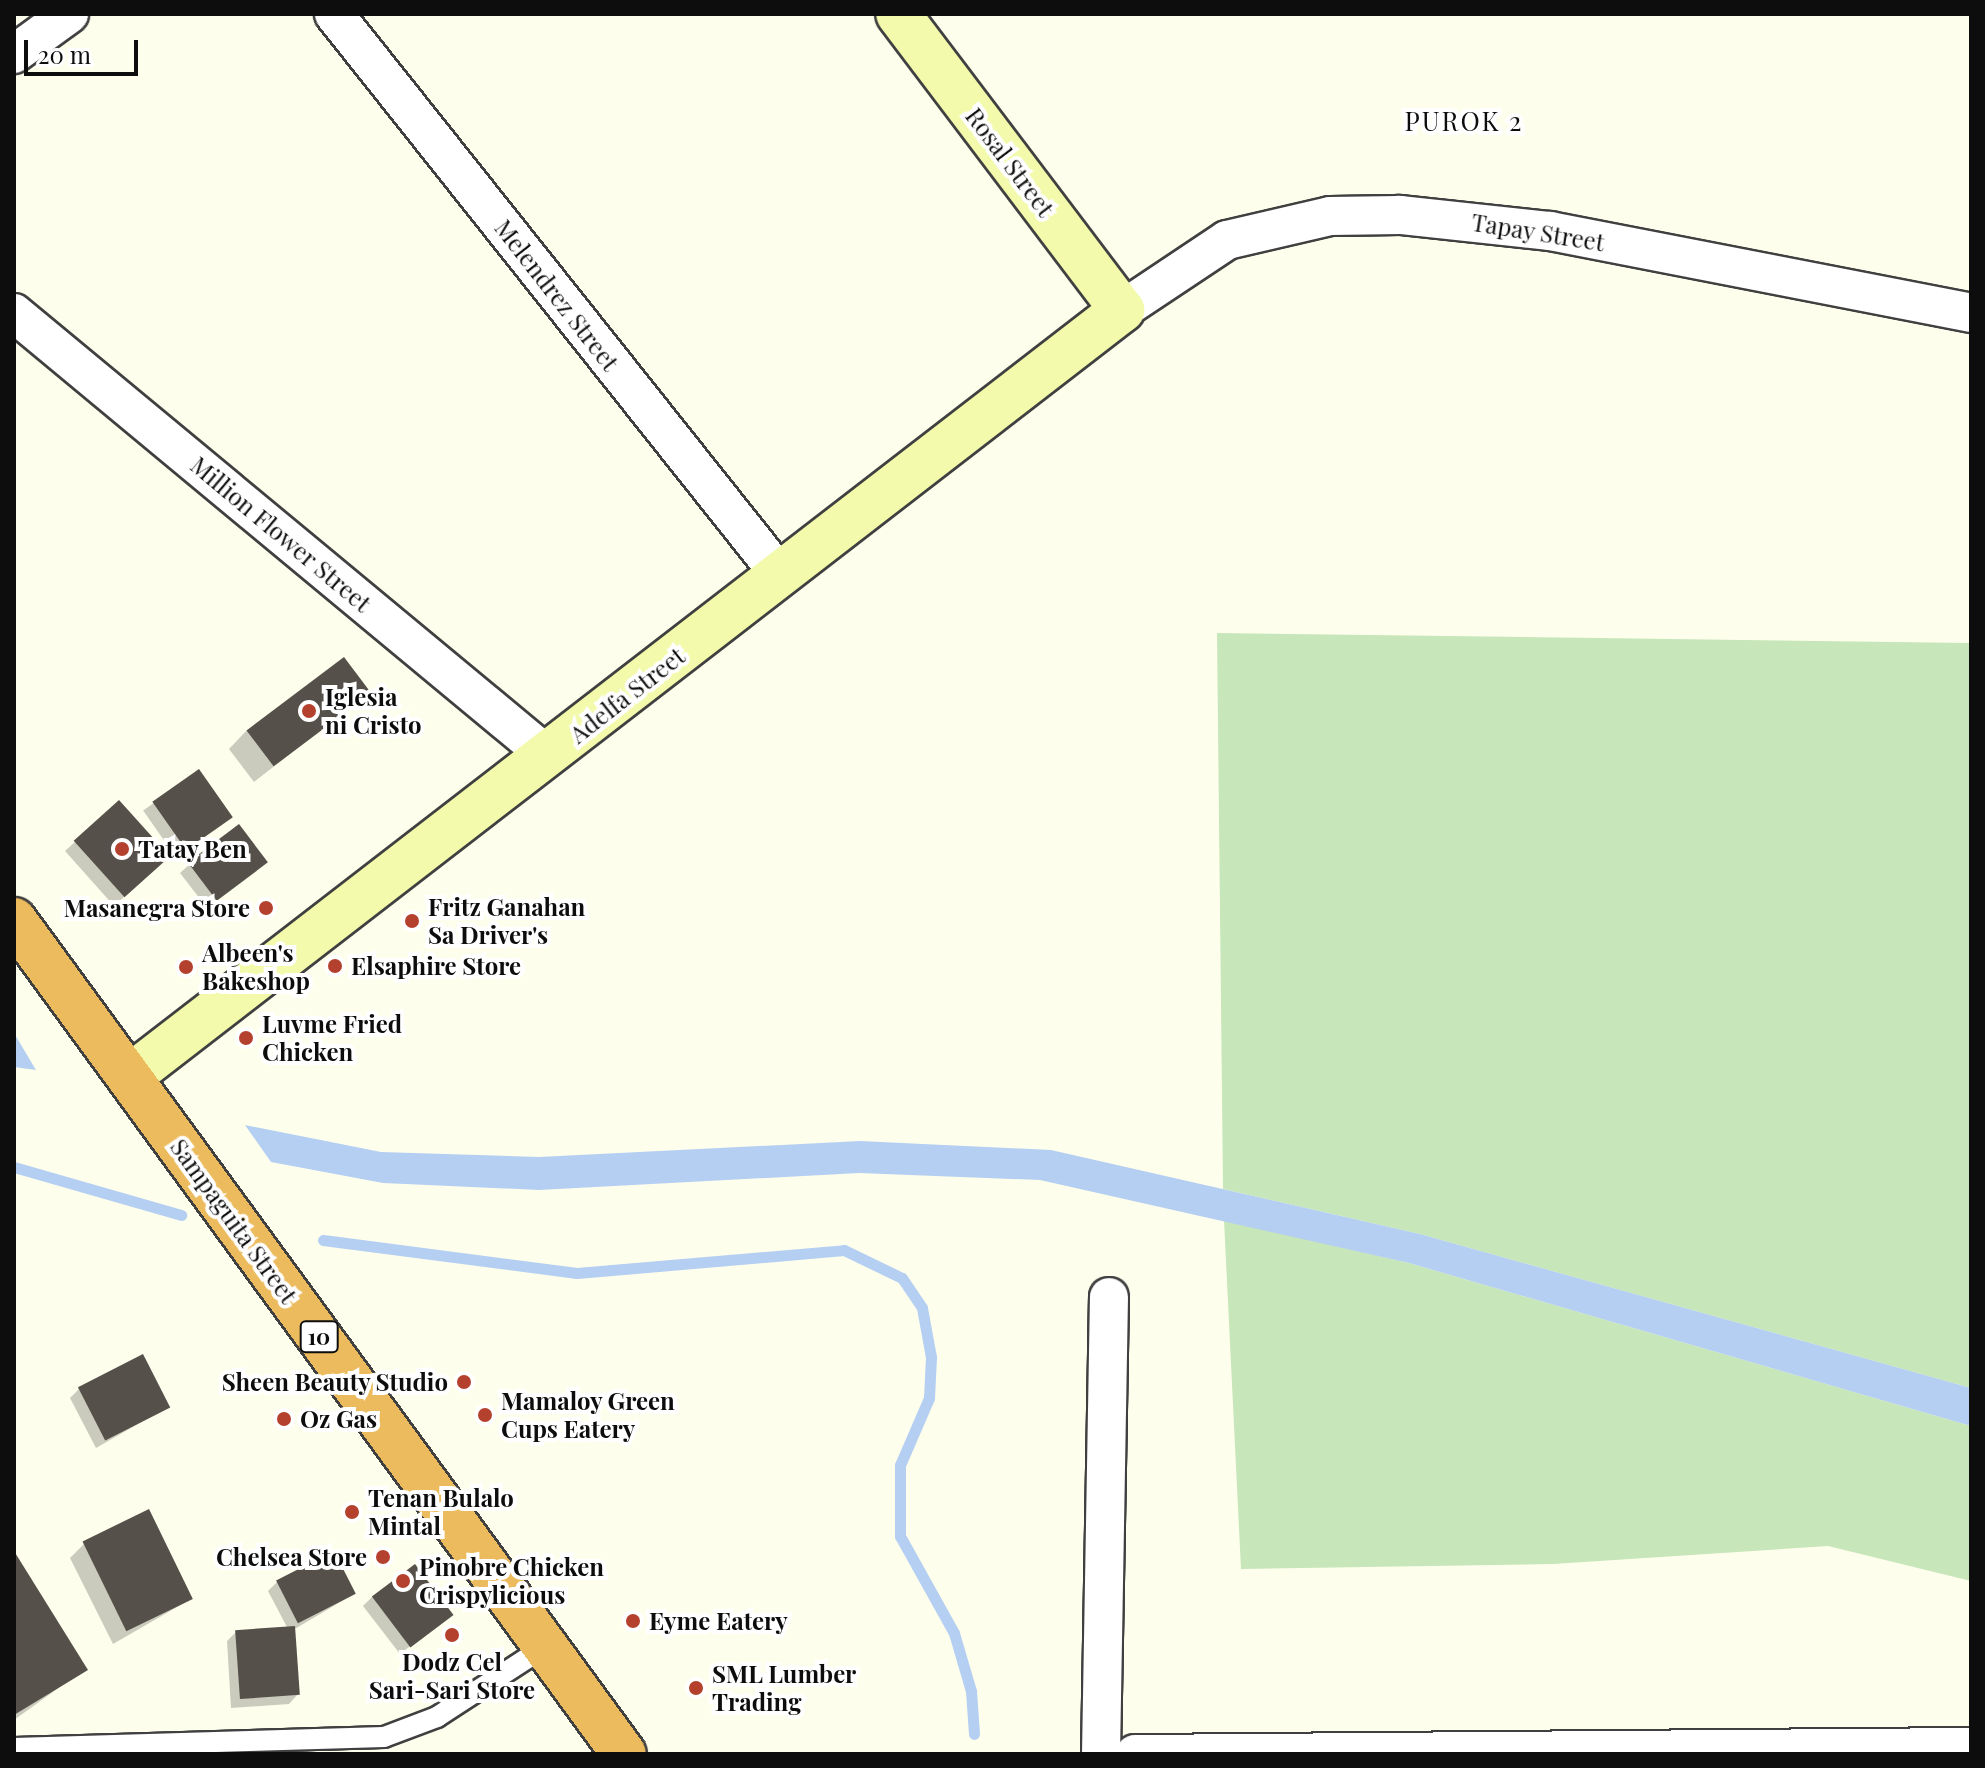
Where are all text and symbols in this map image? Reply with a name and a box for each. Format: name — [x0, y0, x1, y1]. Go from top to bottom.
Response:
scale bar — [28, 24, 142, 74]
text: 20 m — [38, 38, 91, 70]
street label: Rosal Street — [960, 102, 1060, 222]
district label: PUROK 2 — [1405, 105, 1523, 137]
street label: Tapay Street — [1469, 207, 1607, 257]
street label: Melendrez Street — [489, 214, 625, 376]
street label: Million Flower Street — [185, 450, 377, 618]
street label: Adelfa Street — [564, 641, 690, 749]
place label: Iglesia ni Cristo — [325, 683, 422, 739]
marker: Iglesia ni Cristo — [300, 702, 318, 720]
place label: Tatay Ben — [138, 835, 247, 863]
marker: Tatay Ben — [113, 840, 131, 858]
place label: Fritz Ganahan Sa Driver's — [428, 893, 585, 949]
place label: Masanegra Store — [64, 894, 250, 922]
marker: Masanegra Store — [257, 899, 275, 917]
marker: Fritz Ganahan Sa Driver's — [403, 912, 421, 930]
place label: Albeen's Bakeshop — [202, 939, 310, 995]
place label: Elsaphire Store — [351, 952, 521, 980]
marker: Elsaphire Store — [326, 957, 344, 975]
marker: Albeen's Bakeshop — [177, 958, 195, 976]
place label: Luvme Fried Chicken — [262, 1010, 402, 1066]
marker: Luvme Fried Chicken — [237, 1029, 255, 1047]
street label: Sampaguita Street — [165, 1133, 303, 1309]
road number: 10 — [299, 1319, 339, 1355]
place label: Sheen Beauty Studio — [221, 1368, 448, 1396]
marker: Sheen Beauty Studio — [455, 1373, 473, 1391]
place label: Mamaloy Green Cups Eatery — [501, 1387, 675, 1443]
place label: Oz Gas — [300, 1405, 377, 1433]
marker: Mamaloy Green Cups Eatery — [476, 1406, 494, 1424]
marker: Oz Gas — [275, 1410, 293, 1428]
place label: Tenan Bulalo Mintal — [368, 1484, 514, 1540]
marker: Tenan Bulalo Mintal — [343, 1503, 361, 1521]
place label: Chelsea Store — [216, 1543, 367, 1571]
marker: Chelsea Store — [374, 1548, 392, 1566]
place label: Pinobre Chicken Crispylicious — [419, 1553, 604, 1609]
marker: Pinobre Chicken Crispylicious — [394, 1572, 412, 1590]
place label: Eyme Eatery — [649, 1607, 788, 1635]
marker: Eyme Eatery — [624, 1612, 642, 1630]
marker: Dodz Cel Sari-Sari Store — [443, 1626, 461, 1644]
place label: Dodz Cel Sari-Sari Store — [369, 1648, 535, 1704]
place label: SML Lumber Trading — [712, 1660, 857, 1716]
marker: SML Lumber Trading — [687, 1679, 705, 1697]

